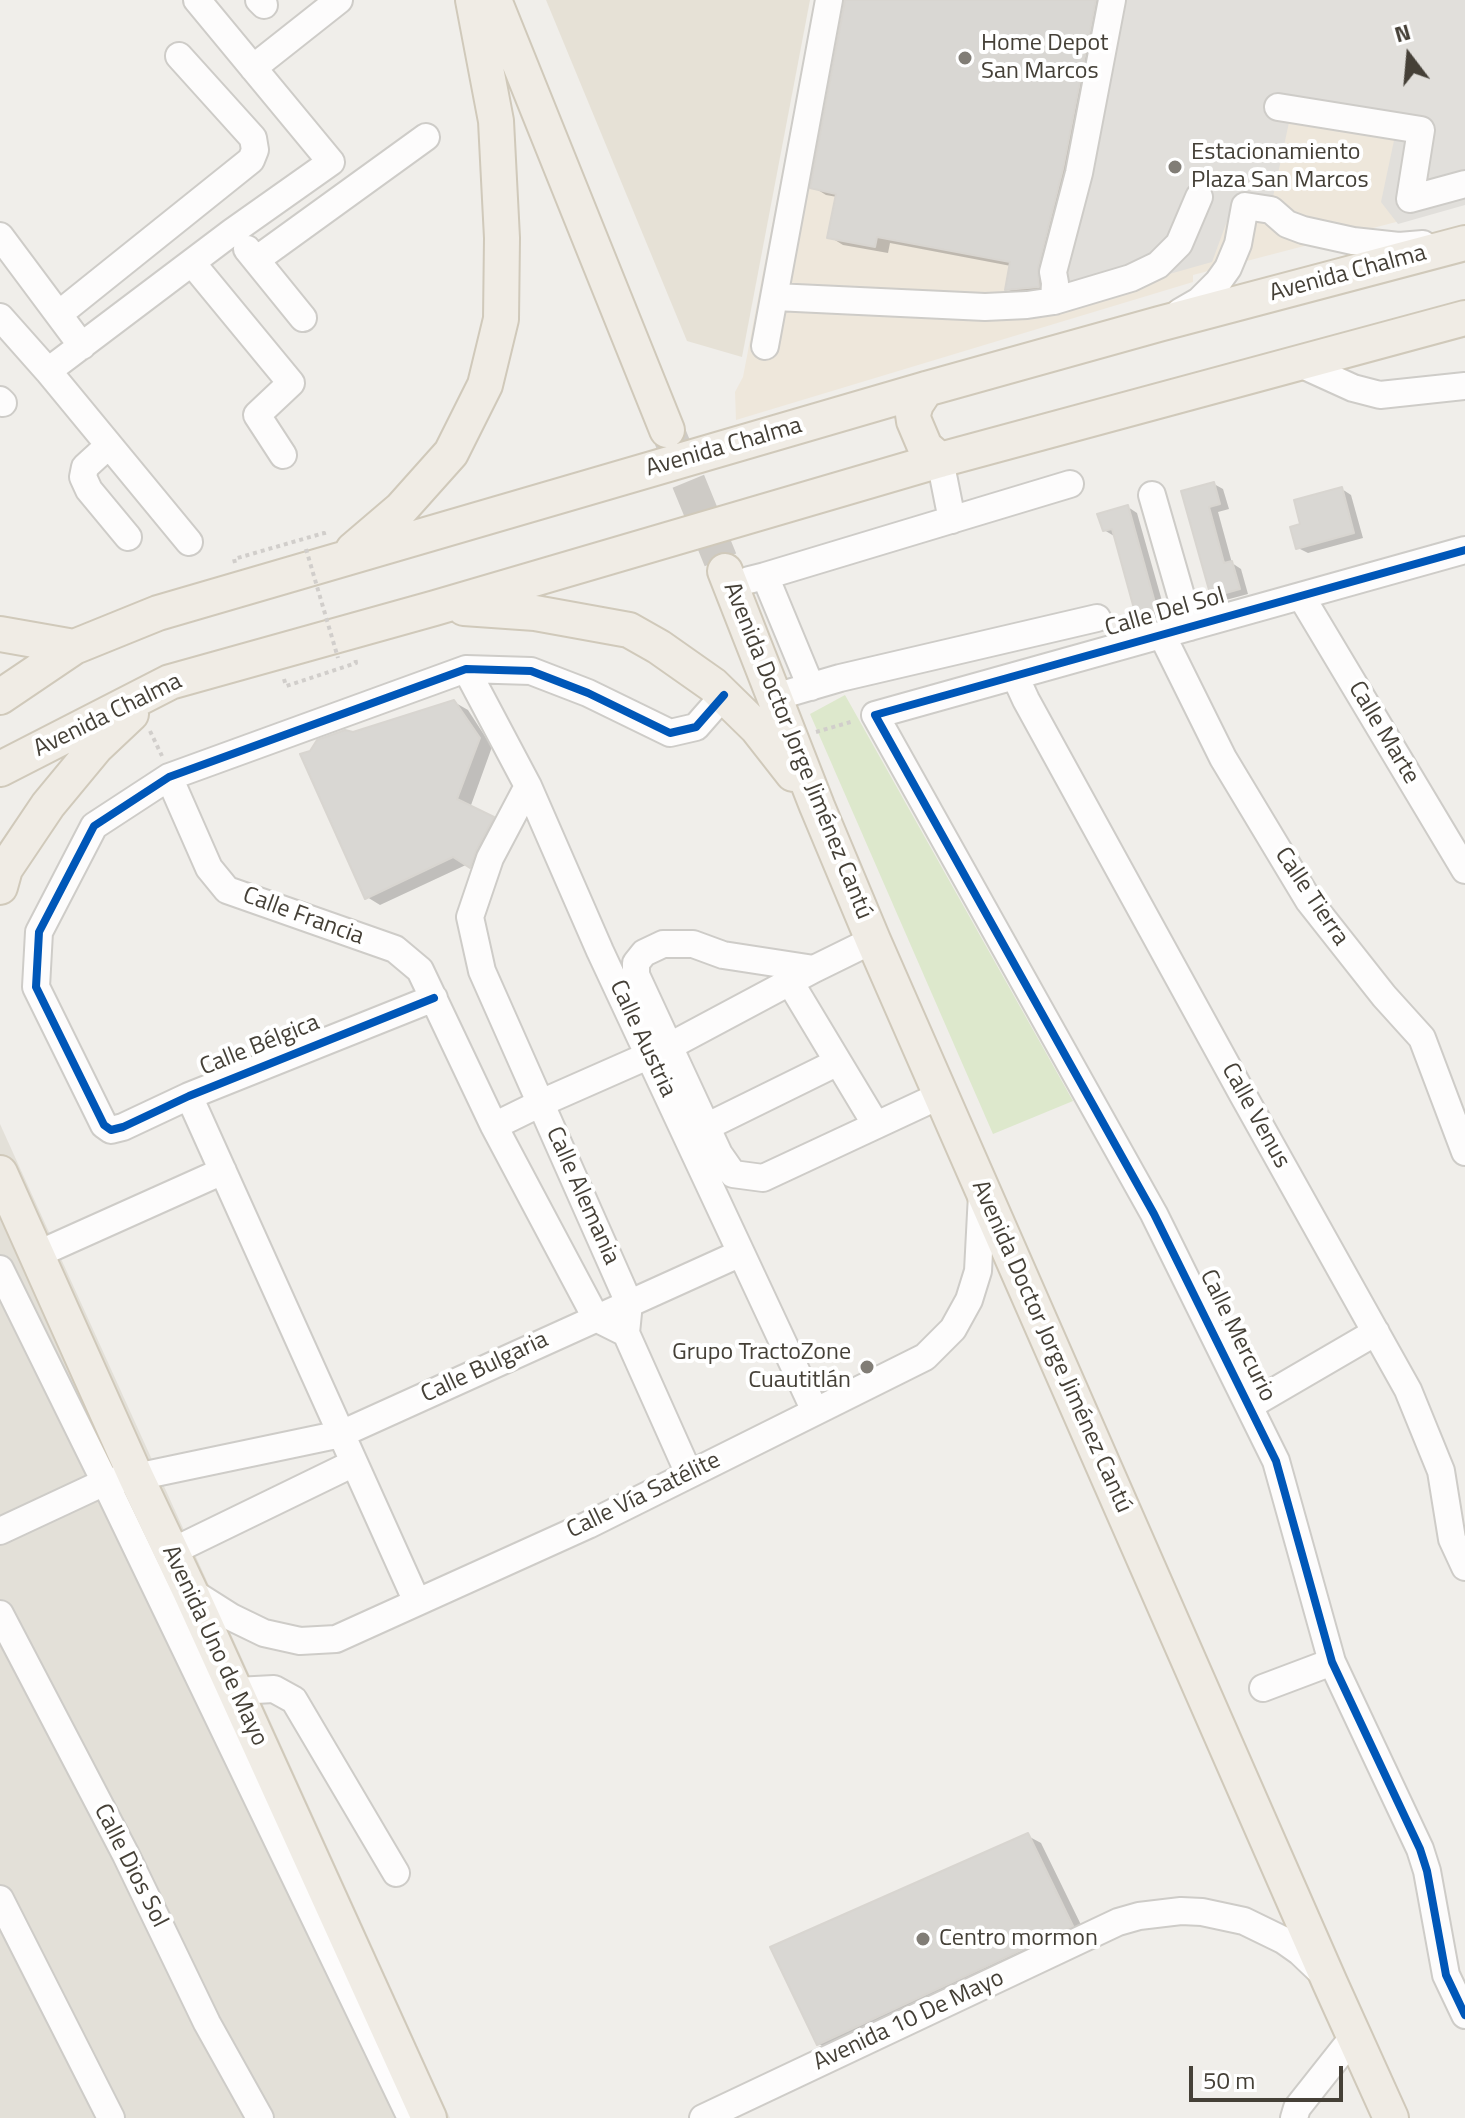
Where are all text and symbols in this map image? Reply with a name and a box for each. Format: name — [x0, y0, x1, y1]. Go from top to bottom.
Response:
text: N — [1390, 14, 1414, 51]
north arrow — [1369, 16, 1449, 96]
place label: Home Depot San Marcos — [981, 30, 1108, 86]
marker: Home Depot San Marcos — [956, 49, 974, 67]
place label: Estacionamiento Plaza San Marcos — [1191, 139, 1369, 195]
marker: Estacionamiento Plaza San Marcos — [1166, 158, 1184, 176]
street label: Avenida Chalma — [1266, 239, 1430, 309]
street label: Avenida Chalma — [643, 412, 805, 484]
street label: Avenida Doctor Jorge Jiménez Cantú — [716, 578, 878, 924]
street label: Calle Del Sol — [1102, 582, 1228, 644]
street label: Avenida Chalma — [29, 668, 187, 764]
street label: Calle Marte — [1341, 676, 1425, 790]
street label: Calle Tierra — [1268, 842, 1354, 952]
street label: Calle Francia — [239, 882, 367, 952]
street label: Calle Austria — [602, 976, 682, 1102]
street label: Calle Bélgica — [196, 1009, 324, 1083]
street label: Calle Venus — [1214, 1058, 1296, 1174]
street label: Calle Alemania — [539, 1123, 625, 1269]
street label: Avenida Doctor Jorge Jiménez Cantú — [964, 1176, 1138, 1518]
street label: Calle Mercurio — [1193, 1265, 1281, 1407]
street label: Calle Bulgaria — [417, 1326, 553, 1410]
place label: Grupo TractoZone Cuautitlán — [672, 1339, 851, 1395]
marker: Grupo TractoZone Cuautitlán — [858, 1358, 876, 1376]
street label: Calle Vía Satélite — [563, 1446, 725, 1546]
street label: Avenida Uno de Mayo — [155, 1541, 273, 1751]
street label: Calle Dios Sol — [87, 1799, 173, 1933]
place label: Centro mormon — [939, 1925, 1098, 1953]
marker: Centro mormon — [914, 1930, 932, 1948]
street label: Avenida 10 De Mayo — [809, 1964, 1009, 2078]
scale bar — [1193, 2050, 1347, 2100]
text: 50 m — [1203, 2062, 1255, 2098]

